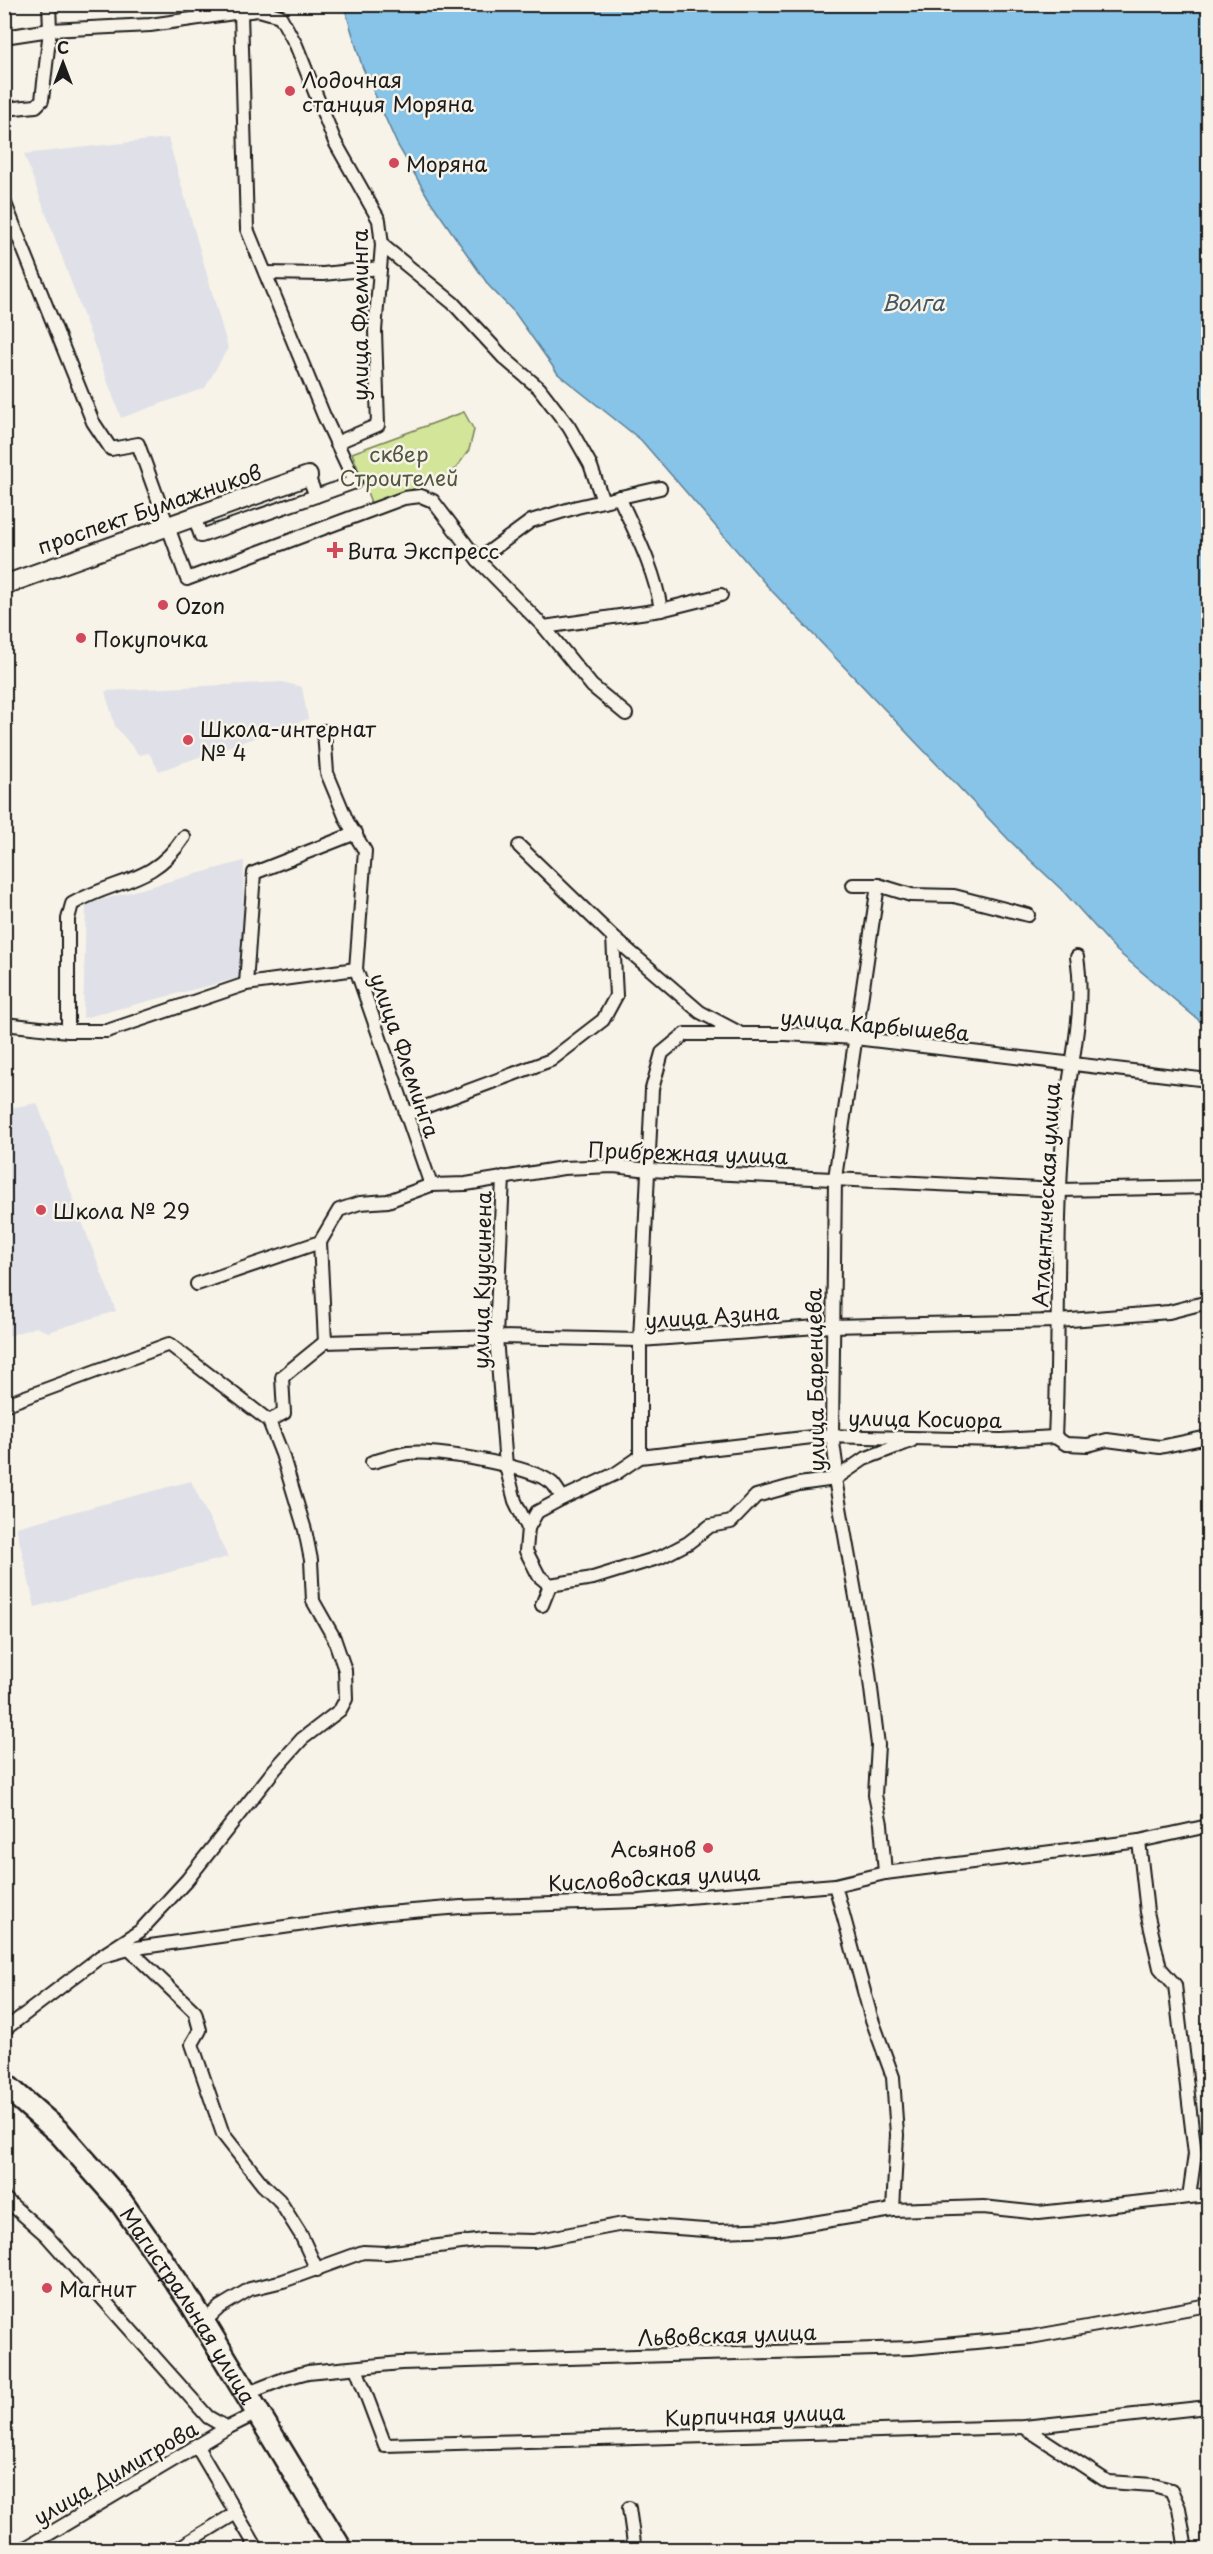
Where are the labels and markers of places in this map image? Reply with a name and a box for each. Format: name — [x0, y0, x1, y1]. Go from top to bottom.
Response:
place label: Лодочная станция Моряна — [302, 63, 474, 119]
marker: Лодочная станция Моряна — [283, 84, 297, 98]
place label: Моряна — [406, 147, 487, 179]
marker: Моряна — [387, 156, 401, 170]
place label: Вита Экспресс — [347, 534, 500, 566]
marker: Вита Экспресс — [328, 543, 342, 557]
place label: Ozon — [175, 589, 225, 621]
marker: Ozon — [156, 598, 170, 612]
place label: Покупочка — [93, 622, 208, 654]
marker: Покупочка — [74, 631, 88, 645]
place label: Школа-интернат № 4 — [200, 712, 376, 768]
marker: Школа-интернат № 4 — [181, 733, 195, 747]
place label: Школа № 29 — [53, 1194, 190, 1226]
marker: Школа № 29 — [34, 1203, 48, 1217]
place label: Асьянов — [611, 1832, 696, 1864]
marker: Асьянов — [701, 1841, 715, 1855]
place label: Магнит — [59, 2272, 136, 2304]
marker: Магнит — [40, 2281, 54, 2295]

